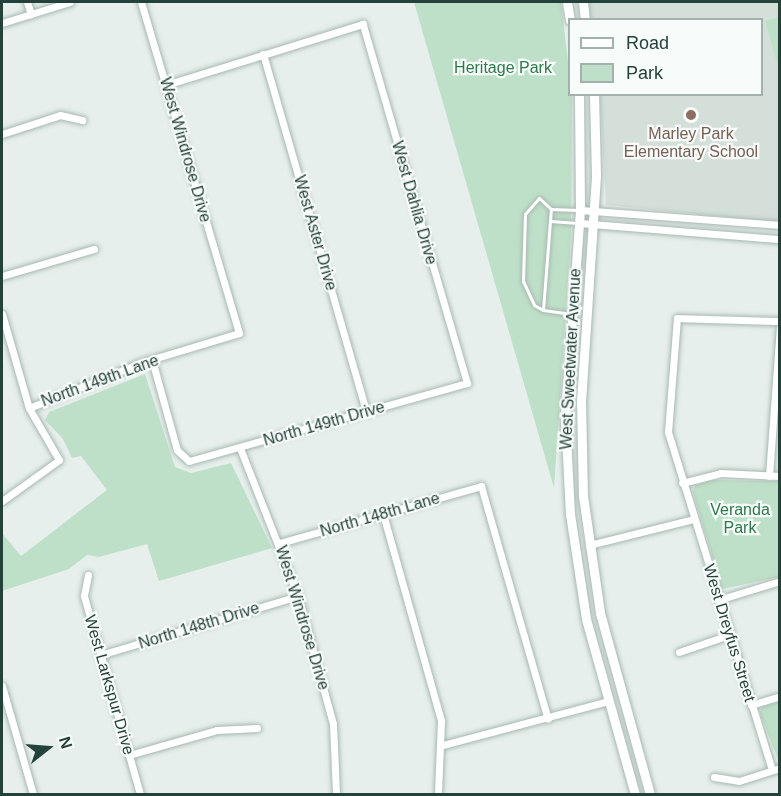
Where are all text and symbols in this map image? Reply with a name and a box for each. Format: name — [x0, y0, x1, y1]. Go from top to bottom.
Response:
legend — [568, 18, 763, 96]
text: Road — [626, 33, 669, 53]
park label: Heritage Park — [454, 58, 552, 78]
text: Park — [626, 63, 663, 83]
street label: West Windrose Drive — [155, 75, 215, 225]
marker: Marley Park Elementary School — [684, 108, 698, 122]
place label: Marley Park Elementary School — [624, 124, 758, 162]
street label: West Dahlia Drive — [387, 139, 441, 267]
street label: West Aster Drive — [289, 173, 341, 293]
street label: West Sweetwater Avenue — [557, 267, 585, 451]
street label: North 149th Lane — [39, 351, 161, 411]
street label: North 149th Drive — [261, 397, 387, 451]
street label: North 148th Lane — [318, 489, 442, 541]
park label: Veranda Park — [710, 500, 770, 538]
street label: West Windrose Drive — [271, 543, 333, 693]
street label: West Dreyfus Street — [699, 562, 759, 704]
street label: North 148th Drive — [136, 598, 262, 654]
street label: West Larkspur Drive — [80, 613, 138, 757]
north arrow — [18, 718, 78, 778]
text: N — [56, 735, 76, 751]

